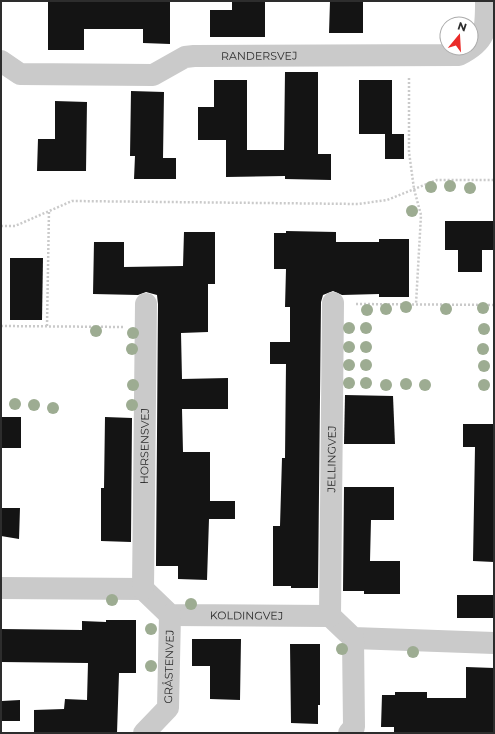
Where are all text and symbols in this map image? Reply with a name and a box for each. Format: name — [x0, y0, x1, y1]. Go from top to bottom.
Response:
north arrow — [439, 16, 479, 56]
text: N — [456, 18, 468, 35]
street label: RANDERSVEJ — [221, 49, 297, 63]
street label: HORSENSVEJ — [137, 408, 152, 484]
street label: JELLINGVEJ — [324, 425, 339, 494]
street label: KOLDINGVEJ — [210, 608, 283, 623]
street label: GRÅSTENVEJ — [161, 630, 177, 704]

